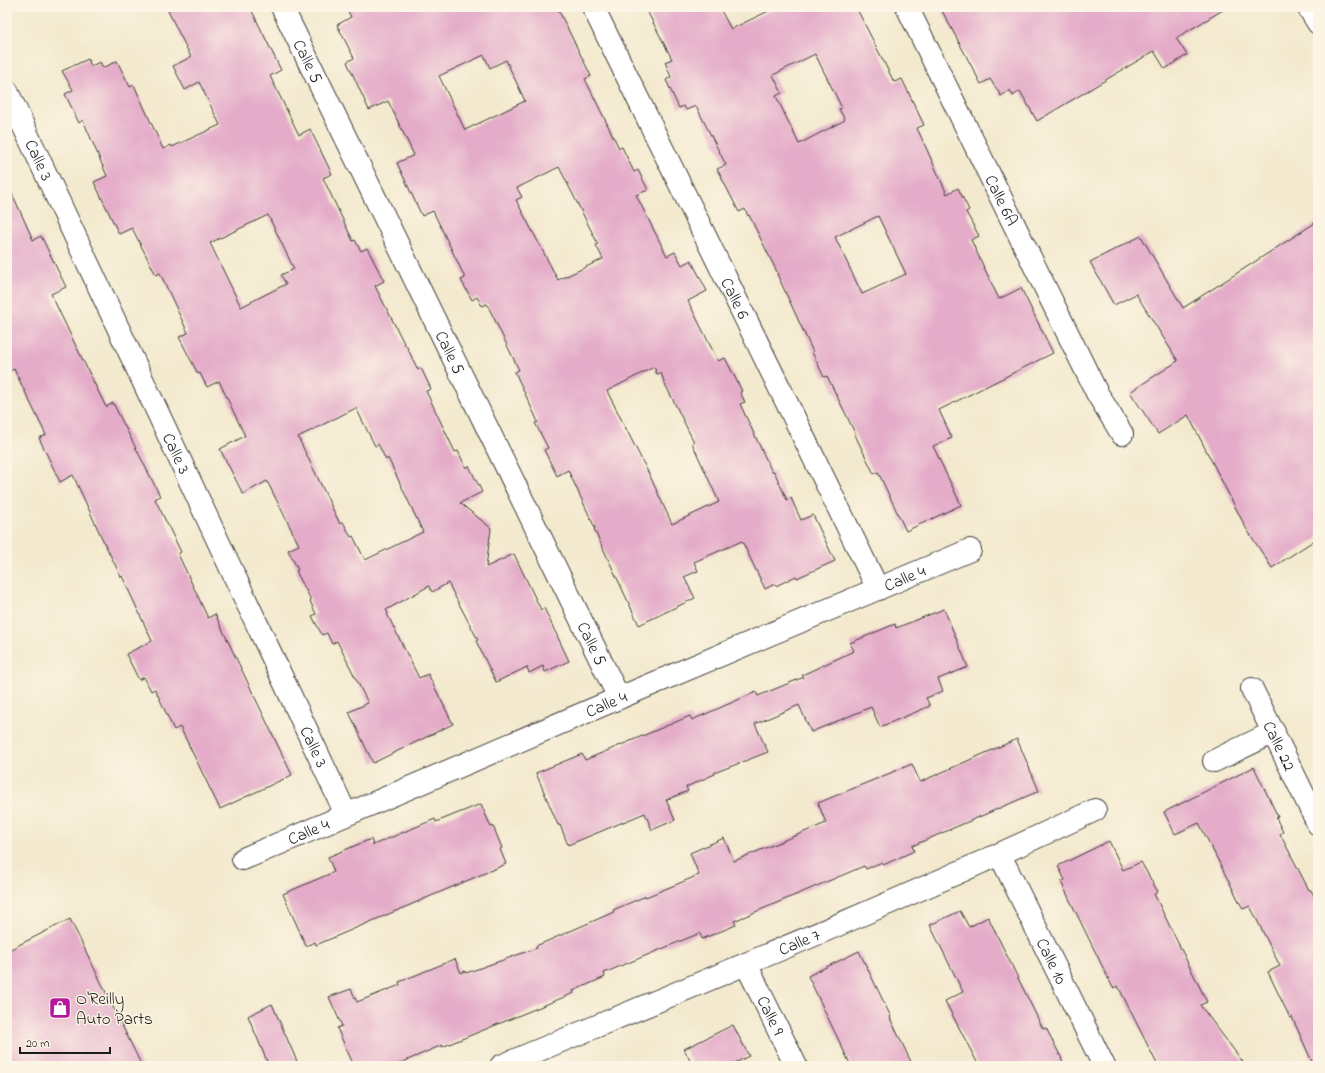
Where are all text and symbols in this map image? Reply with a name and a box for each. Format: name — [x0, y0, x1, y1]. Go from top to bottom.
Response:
street label: Calle 5 — [286, 35, 328, 88]
street label: Calle 3 — [17, 136, 58, 185]
street label: Calle 6A — [977, 171, 1024, 230]
street label: Calle 6 — [713, 274, 755, 324]
street label: Calle 5 — [428, 327, 470, 379]
street label: Calle 3 — [155, 429, 196, 479]
street label: Calle 4 — [880, 559, 930, 599]
street label: Calle 5 — [570, 618, 612, 670]
street label: Calle 4 — [582, 685, 631, 725]
street label: Calle 22 — [1255, 717, 1301, 776]
street label: Calle 3 — [293, 722, 333, 772]
street label: Calle 4 — [284, 812, 334, 852]
street label: Calle 7 — [775, 923, 824, 963]
street label: Calle 10 — [1029, 934, 1073, 989]
place label: O'Reilly Auto Parts — [76, 987, 153, 1032]
street label: Calle 9 — [749, 992, 790, 1040]
shop icon: O'Reilly Auto Parts — [47, 995, 73, 1021]
scale bar — [20, 1029, 110, 1055]
text: 20 m — [26, 1035, 49, 1053]

